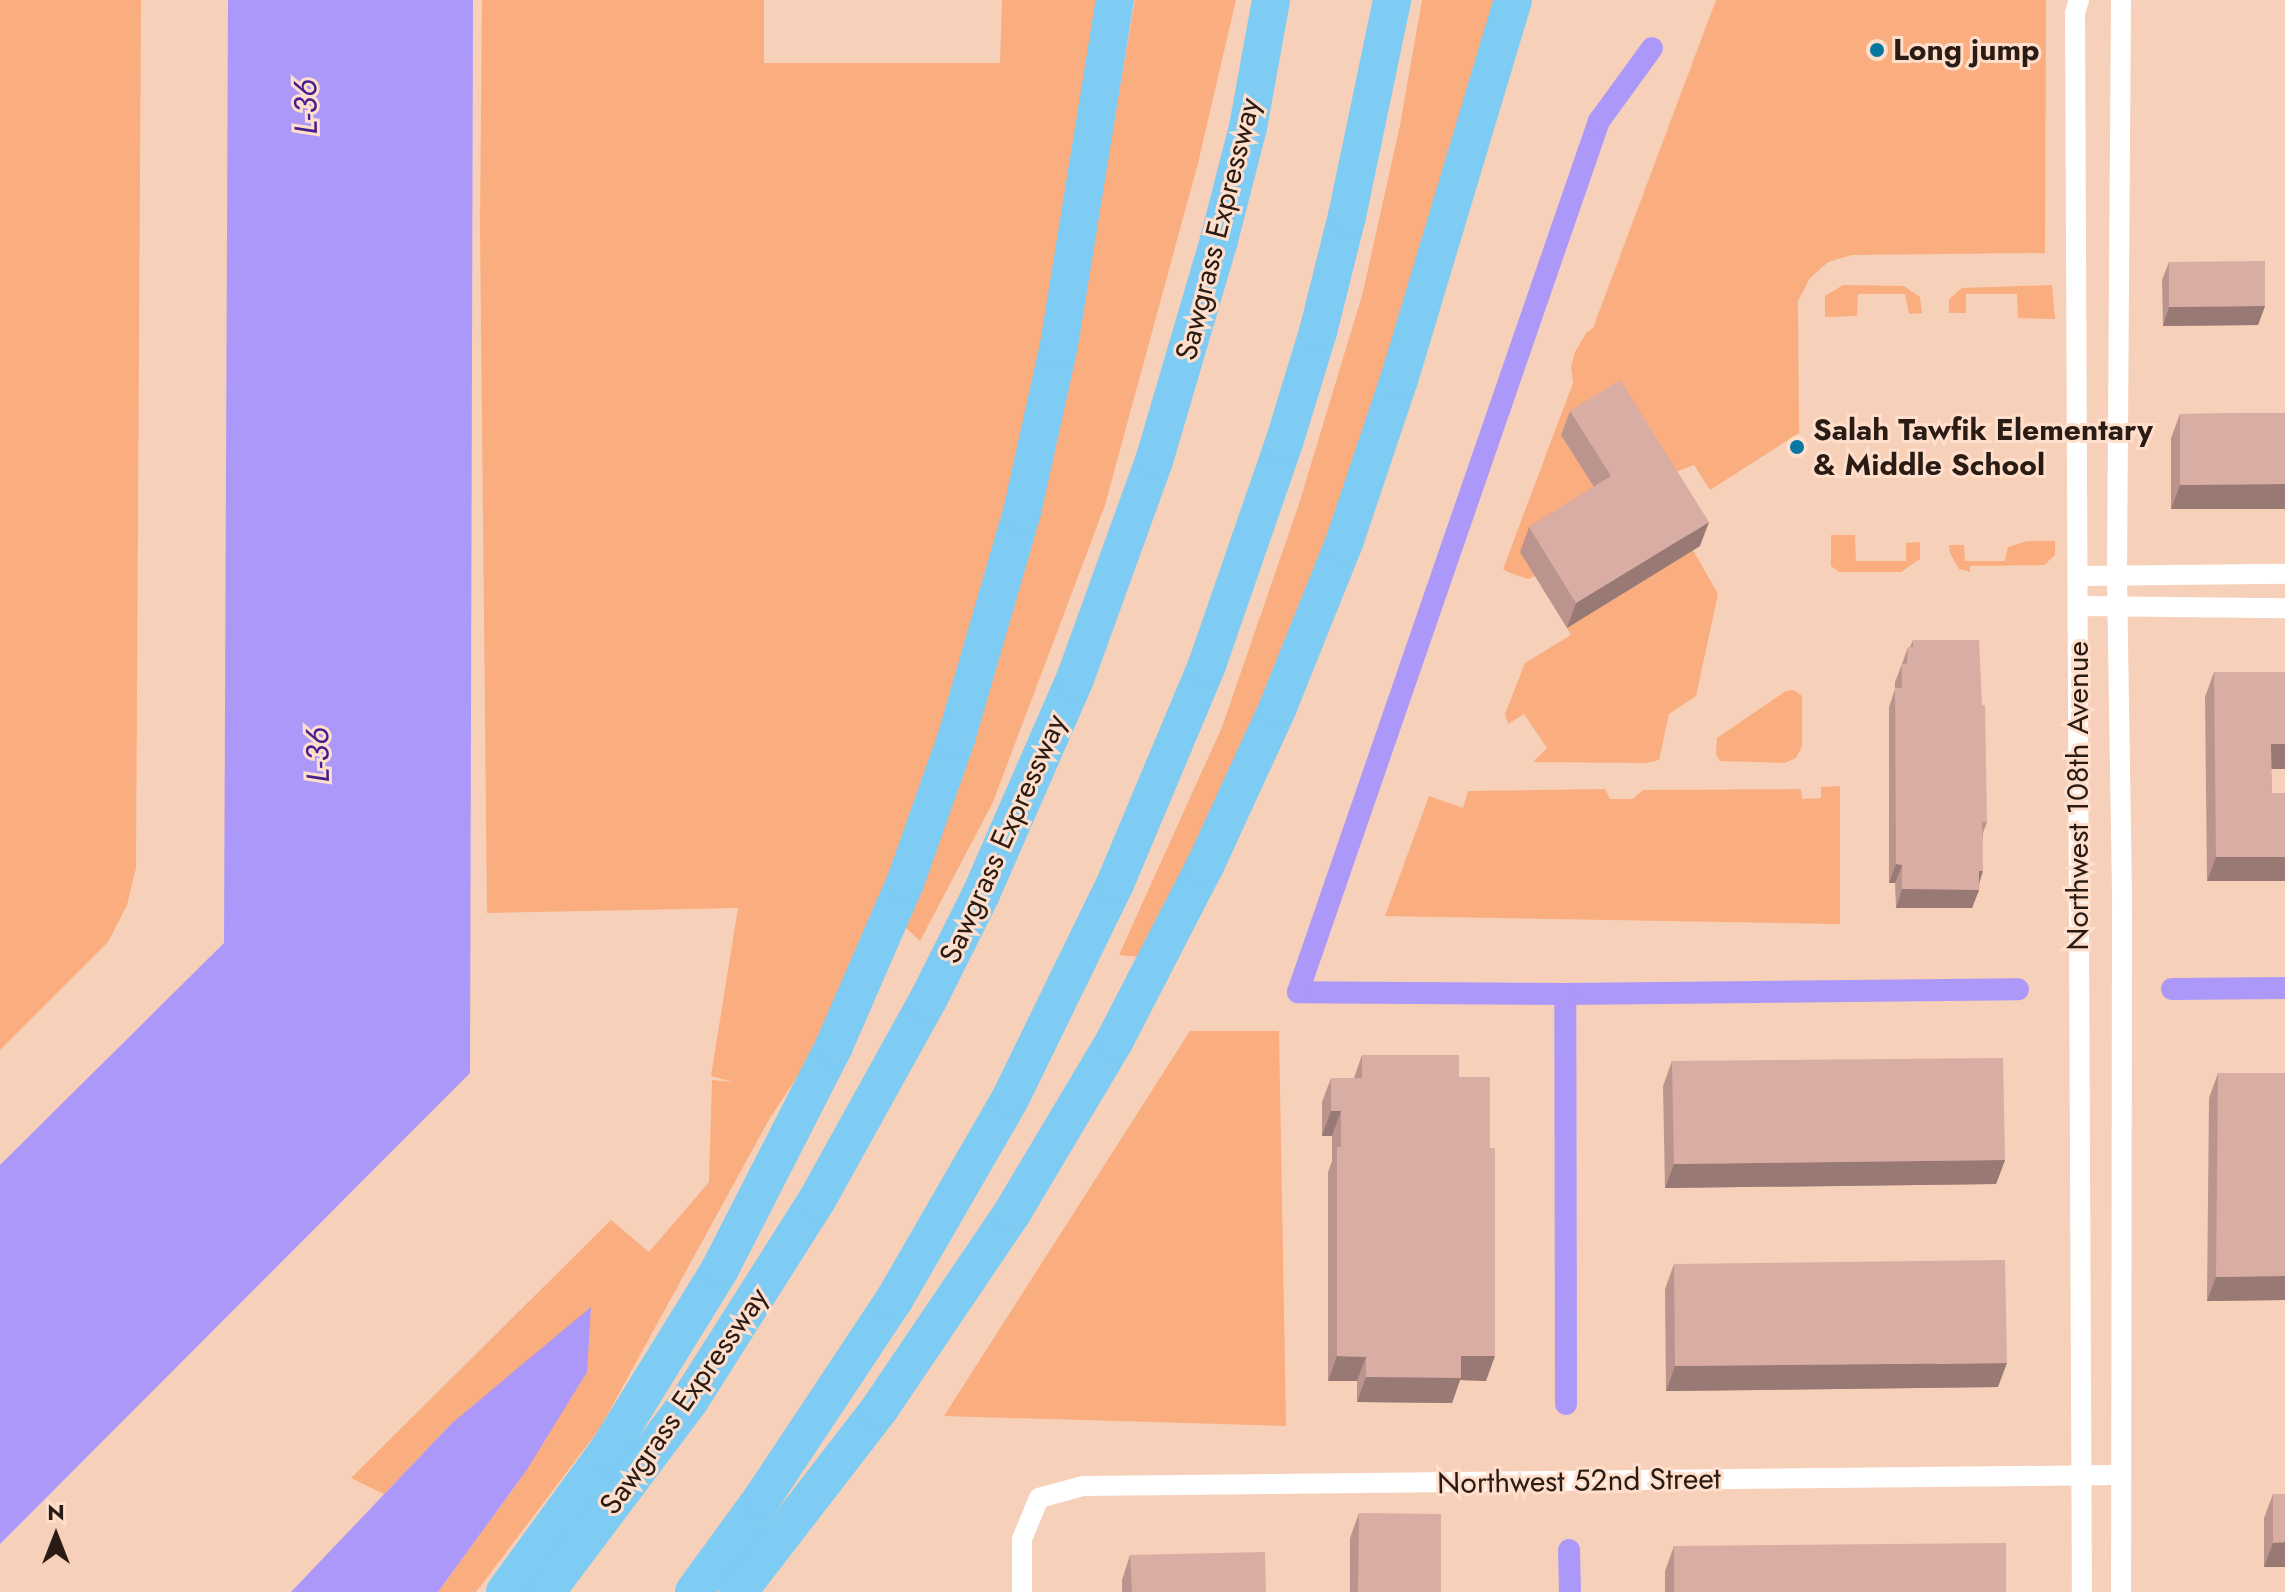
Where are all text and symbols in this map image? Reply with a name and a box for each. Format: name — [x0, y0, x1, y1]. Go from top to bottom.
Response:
place label: Long jump — [1893, 32, 2040, 68]
marker: Long jump — [1868, 41, 1886, 59]
water label: L-36 — [286, 79, 326, 135]
street label: Sawgrass Expressway — [1168, 94, 1268, 364]
place label: Salah Tawfik Elementary & Middle School — [1813, 412, 2153, 482]
marker: Salah Tawfik Elementary & Middle School — [1788, 438, 1806, 456]
street label: Northwest 108th Avenue — [2060, 641, 2096, 951]
street label: Sawgrass Expressway — [932, 709, 1074, 969]
water label: L-36 — [298, 727, 338, 783]
street label: Sawgrass Expressway — [592, 1280, 776, 1522]
street label: Northwest 52nd Street — [1437, 1461, 1721, 1501]
north arrow — [16, 1496, 96, 1576]
text: N — [47, 1496, 65, 1528]

